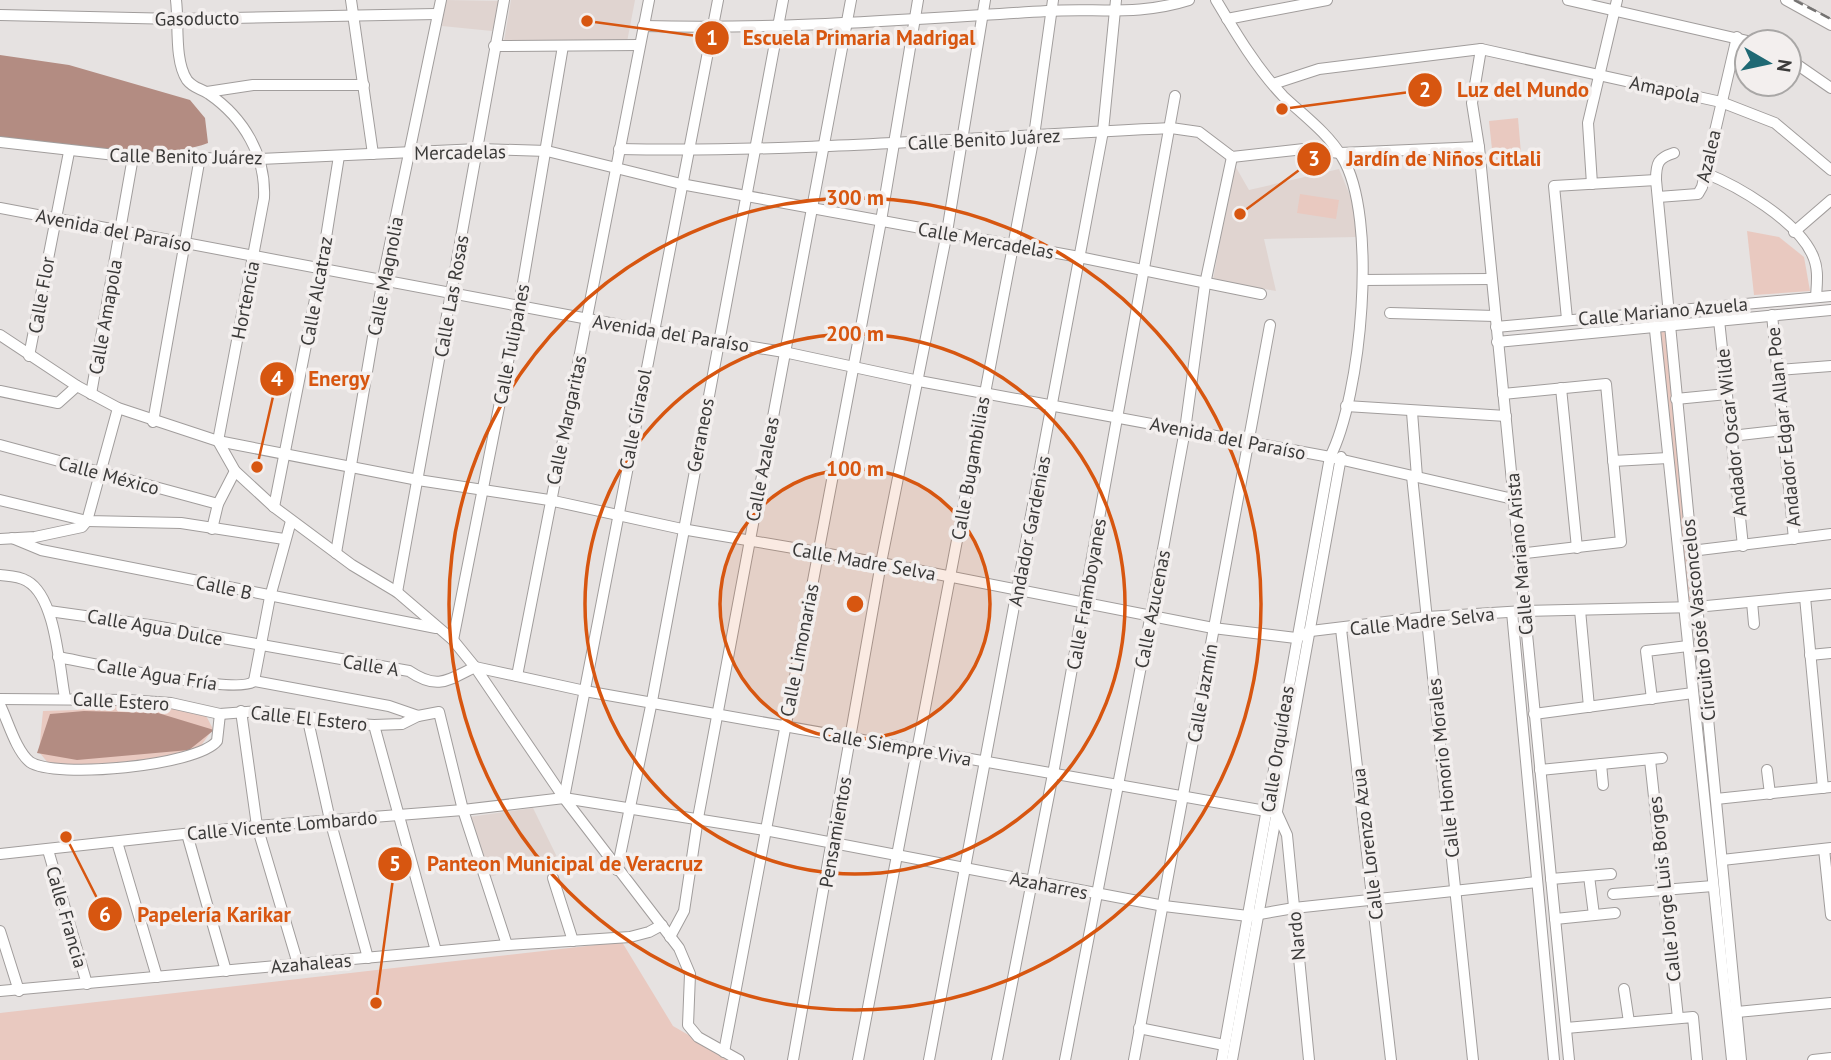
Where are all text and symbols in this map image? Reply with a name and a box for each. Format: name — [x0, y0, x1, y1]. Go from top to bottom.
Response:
street label: Gasoducto — [154, 5, 240, 31]
callout: Escuela Primaria Madrigal — [694, 17, 990, 59]
text: 1 — [706, 24, 718, 51]
text: Escuela Primaria Madrigal — [743, 24, 976, 51]
north arrow — [1733, 28, 1803, 98]
text: N — [1772, 58, 1798, 74]
callout: Luz del Mundo — [1407, 69, 1603, 111]
street label: Amapola — [1628, 70, 1702, 108]
text: 2 — [1419, 76, 1431, 103]
text: Luz del Mundo — [1457, 76, 1589, 103]
street label: Calle Benito Juárez — [907, 123, 1061, 155]
street label: Azalea — [1690, 127, 1726, 185]
callout: Jardín de Niños Citlali — [1297, 138, 1555, 180]
street label: Mercadelas — [414, 139, 506, 165]
street label: Calle Benito Juárez — [109, 143, 263, 169]
text: 3 — [1308, 145, 1320, 172]
text: Jardín de Niños Citlali — [1345, 145, 1542, 172]
text: 300 m — [826, 184, 884, 211]
street label: Avenida del Paraíso — [34, 203, 194, 257]
street label: Calle Magnolia — [362, 214, 408, 338]
street label: Calle Mercadelas — [916, 216, 1056, 264]
street label: Calle Las Rosas — [428, 233, 474, 359]
street label: Calle Alcatraz — [295, 234, 337, 348]
street label: Calle Flor — [22, 254, 60, 335]
street label: Calle Amapola — [83, 258, 127, 376]
street label: Hortencia — [226, 259, 264, 341]
street label: Calle Tulipanes — [488, 282, 534, 406]
street label: Calle Mariano Azuela — [1577, 292, 1749, 330]
street label: Avenida del Paraíso — [591, 309, 751, 357]
text: 200 m — [826, 320, 884, 347]
street label: Andador Edgar Allan Poe — [1761, 326, 1805, 528]
street label: Andador Oscar Wilde — [1710, 347, 1752, 519]
street label: Calle Margaritas — [541, 353, 591, 487]
callout: Energy — [259, 358, 384, 400]
text: 4 — [271, 365, 283, 392]
text: Energy — [308, 365, 371, 392]
street label: Calle Girasol — [613, 366, 657, 471]
street label: Calle Bugambilias — [946, 394, 994, 542]
street label: Geraneos — [681, 396, 719, 474]
street label: Avenida del Paraíso — [1148, 411, 1308, 465]
street label: Calle Azaleas — [740, 414, 784, 524]
street label: Calle México — [56, 450, 162, 500]
street label: Andador Gardenias — [1003, 453, 1055, 609]
text: 100 m — [826, 455, 884, 482]
street label: Calle Mariano Arista — [1500, 472, 1538, 636]
street label: Calle Framboyanes — [1061, 516, 1111, 672]
street label: Circuito José Vasconcelos — [1675, 518, 1721, 722]
street label: Calle Madre Selva — [790, 537, 938, 585]
street label: Calle Azucenas — [1129, 548, 1175, 670]
street label: Calle B — [194, 569, 254, 605]
street label: Calle Limonarias — [774, 581, 824, 719]
centre of rings — [843, 592, 867, 616]
street label: Calle Madre Selva — [1348, 601, 1496, 641]
street label: Calle Agua Dulce — [85, 603, 225, 651]
street label: Calle Jazmín — [1181, 642, 1223, 744]
street label: Calle A — [341, 649, 401, 681]
street label: Calle Agua Fría — [95, 653, 219, 695]
street label: Calle Honorio Morales — [1422, 677, 1464, 859]
street label: Calle Orquídeas — [1255, 684, 1299, 814]
street label: Calle Estero — [72, 686, 170, 716]
street label: Calle El Estero — [249, 700, 369, 736]
street label: Calle Siempre Viva — [820, 721, 974, 771]
street label: Calle Lorenzo Azua — [1346, 767, 1388, 921]
street label: Pensamientos — [813, 775, 857, 889]
street label: Calle Jorge Luis Borges — [1642, 795, 1686, 983]
street label: Calle Vicente Lombardo — [186, 805, 378, 845]
callout: Panteon Municipal de Veracruz — [377, 843, 717, 885]
text: 5 — [389, 850, 401, 877]
text: Panteon Municipal de Veracruz — [427, 850, 703, 877]
street label: Calle Francia — [41, 863, 93, 971]
street label: Azaharres — [1008, 866, 1090, 904]
callout: Papelería Karikar — [88, 893, 304, 935]
text: 6 — [99, 901, 111, 928]
text: Papelería Karikar — [137, 901, 291, 928]
street label: Nardo — [1282, 910, 1310, 962]
street label: Azahaleas — [270, 948, 352, 978]

